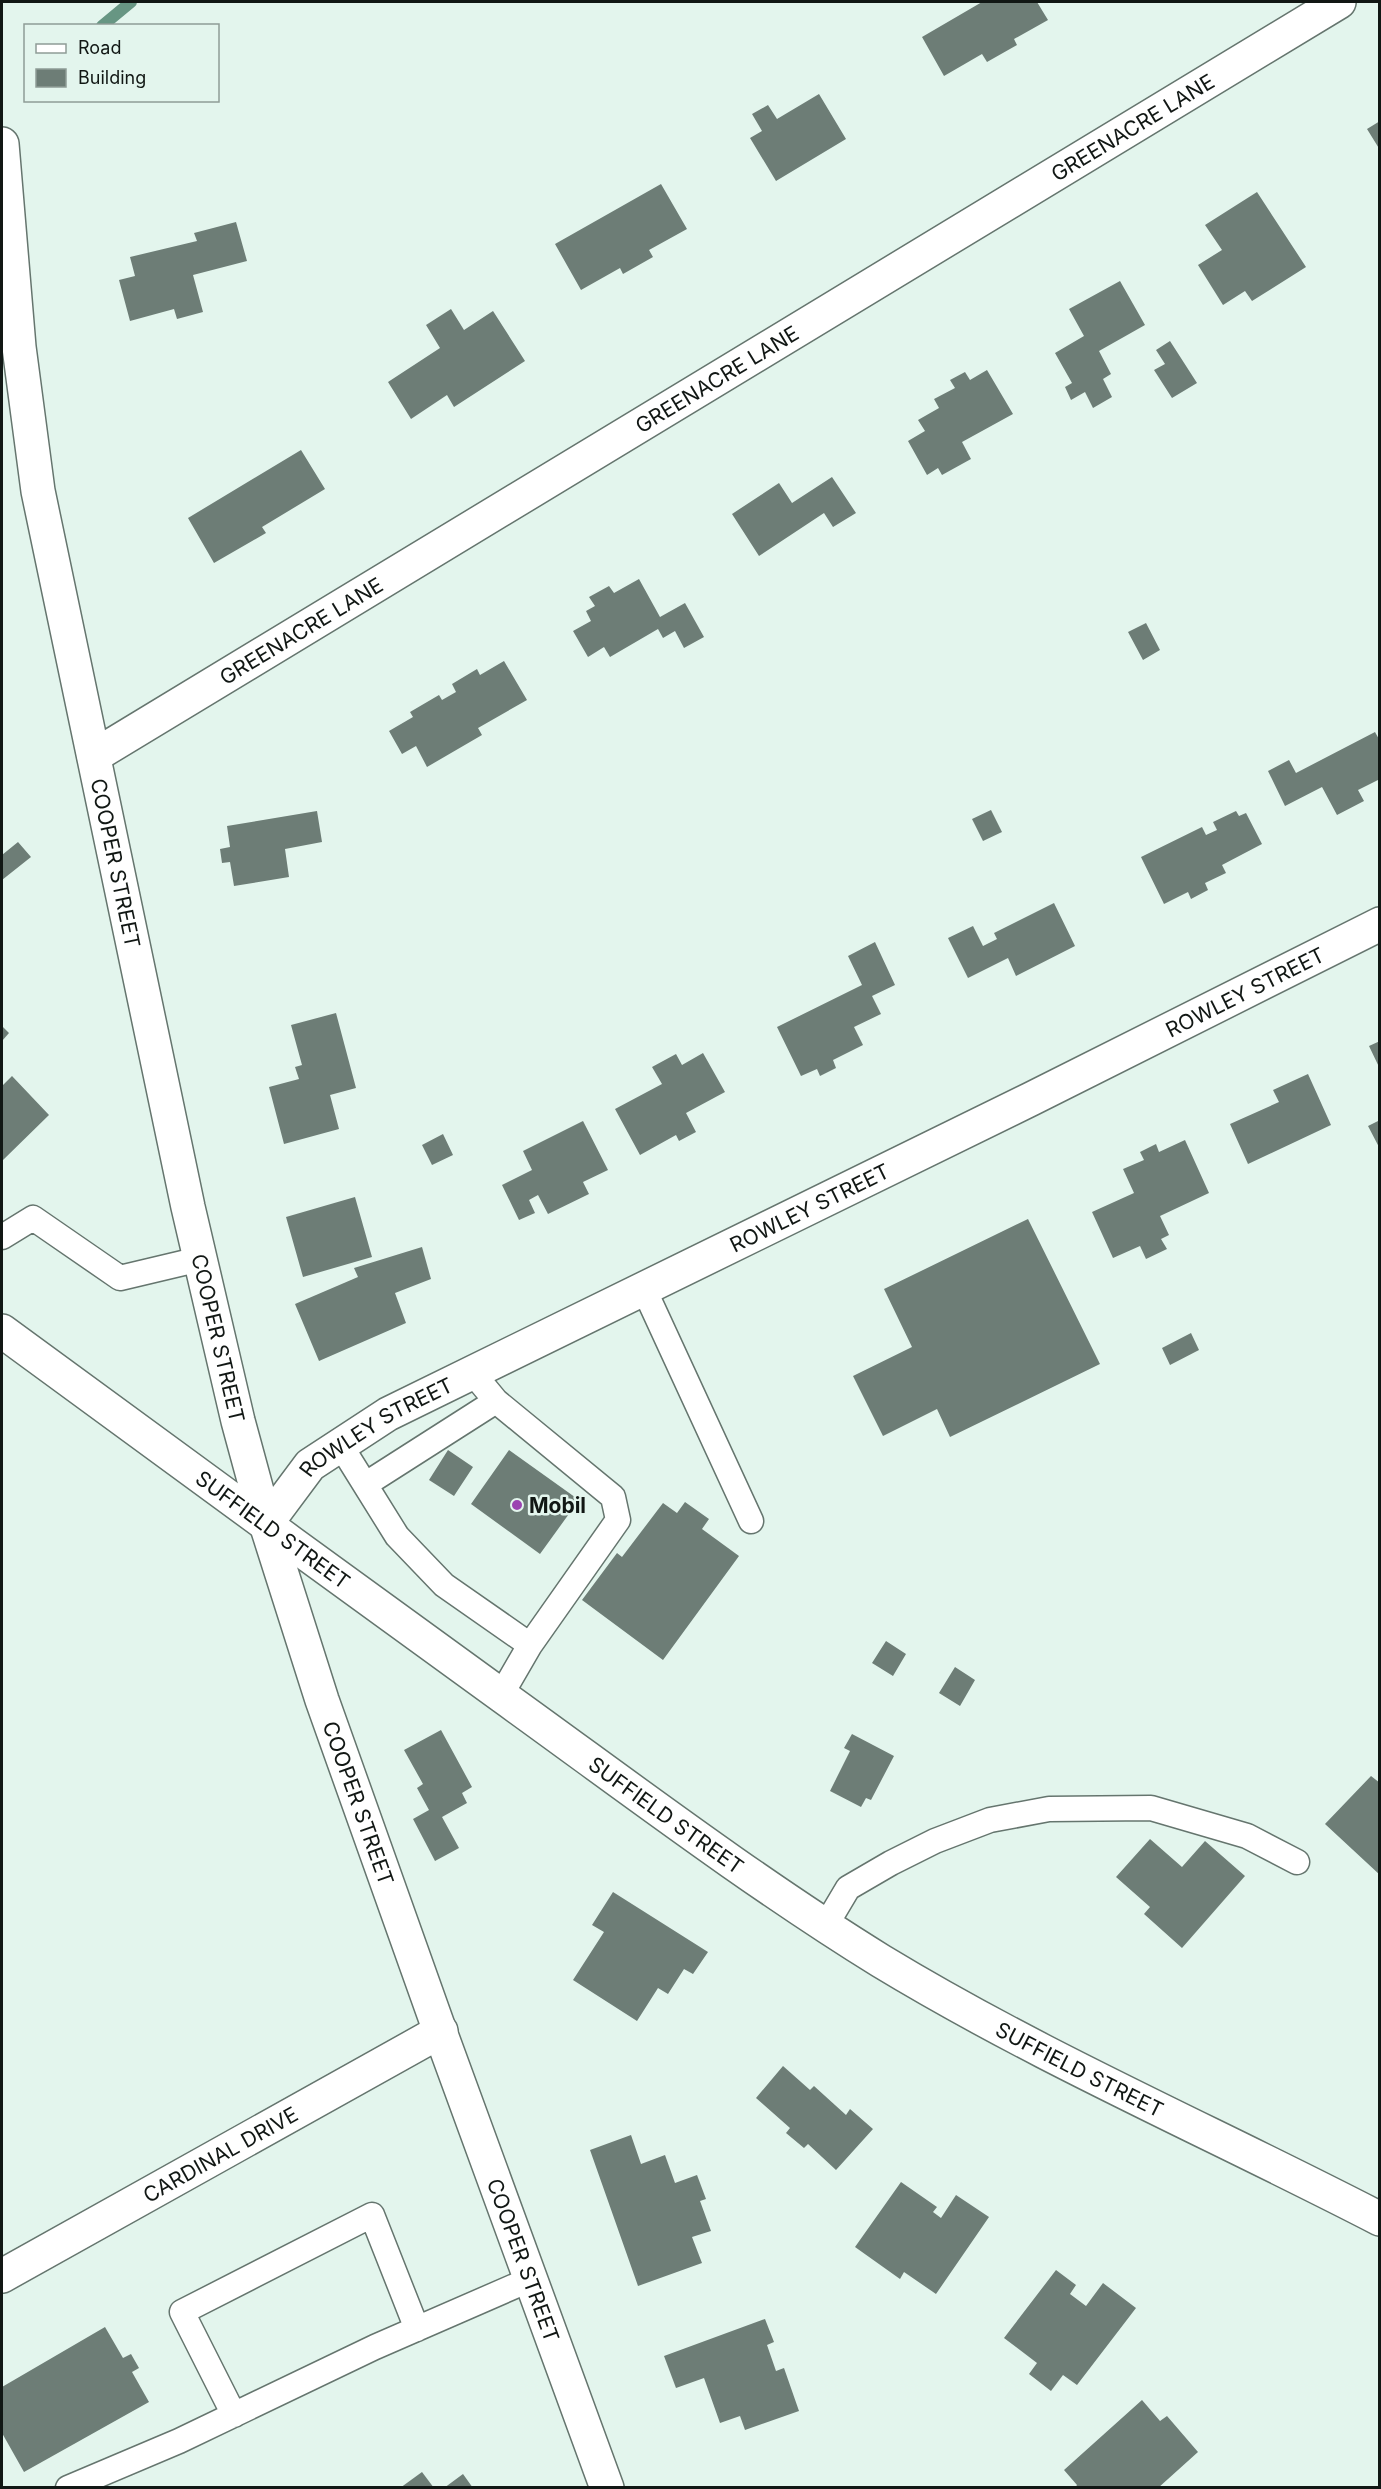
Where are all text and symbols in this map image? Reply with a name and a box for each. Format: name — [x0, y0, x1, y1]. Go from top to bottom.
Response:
legend — [24, 24, 219, 102]
text: Road — [78, 37, 121, 58]
text: Building — [78, 67, 146, 88]
street label: GREENACRE LANE — [1046, 68, 1219, 186]
street label: GREENACRE LANE — [631, 320, 803, 438]
street label: GREENACRE LANE — [215, 572, 387, 690]
street label: COOPER STREET — [86, 776, 146, 950]
street label: ROWLEY STREET — [1161, 942, 1328, 1042]
street label: ROWLEY STREET — [726, 1158, 893, 1257]
street label: COOPER STREET — [187, 1251, 250, 1425]
street label: ROWLEY STREET — [294, 1372, 457, 1481]
street label: SUFFIELD STREET — [191, 1465, 355, 1594]
place label: Mobil — [529, 1493, 586, 1518]
marker: Mobil — [510, 1498, 524, 1512]
street label: COOPER STREET — [318, 1718, 399, 1888]
street label: SUFFIELD STREET — [584, 1751, 749, 1879]
street label: SUFFIELD STREET — [992, 2016, 1168, 2122]
street label: CARDINAL DRIVE — [139, 2101, 302, 2207]
street label: COOPER STREET — [482, 2175, 565, 2345]

